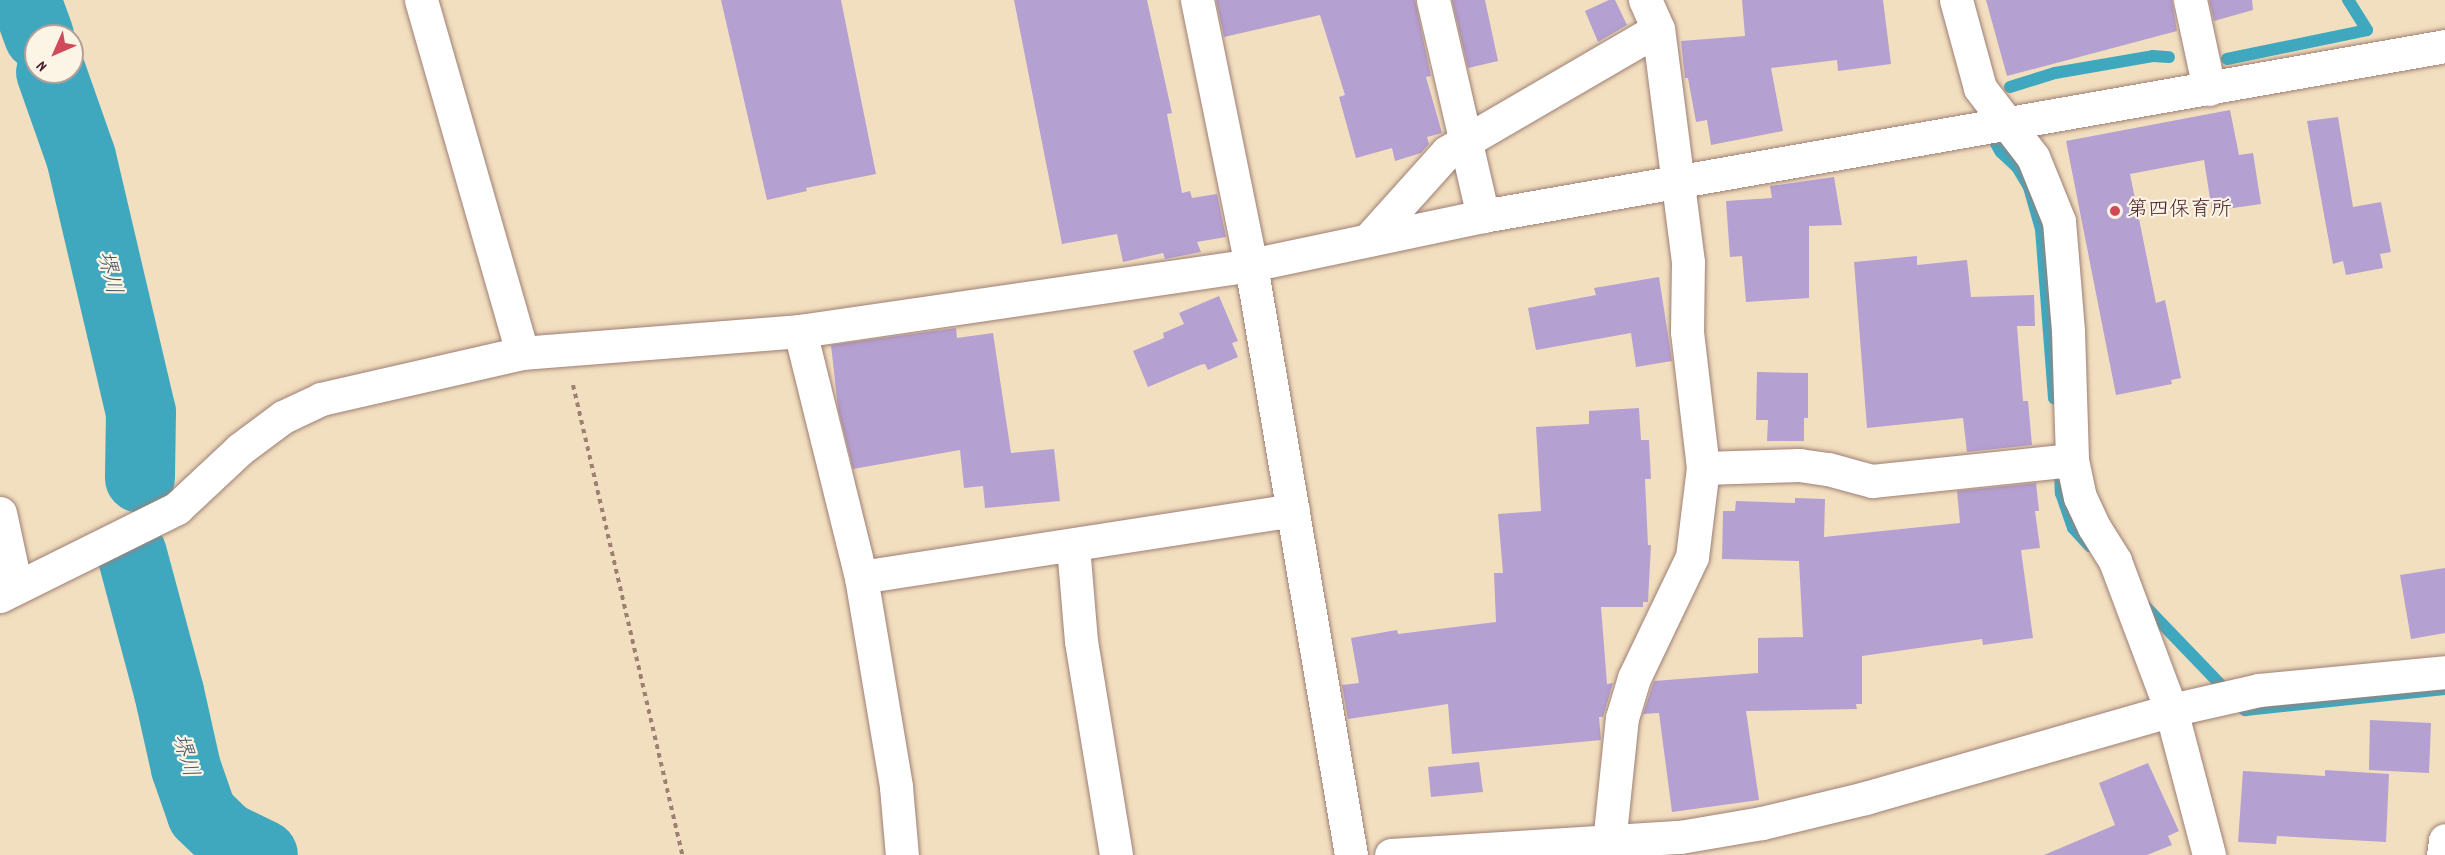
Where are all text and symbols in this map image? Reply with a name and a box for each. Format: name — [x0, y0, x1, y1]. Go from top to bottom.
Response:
north arrow — [24, 24, 84, 84]
text: N — [31, 55, 53, 77]
place label: 第四保育所 — [2127, 198, 2232, 224]
marker: 第四保育所 — [2108, 204, 2122, 218]
water label: 堺川 — [90, 249, 126, 297]
water label: 堺川 — [165, 731, 203, 781]

